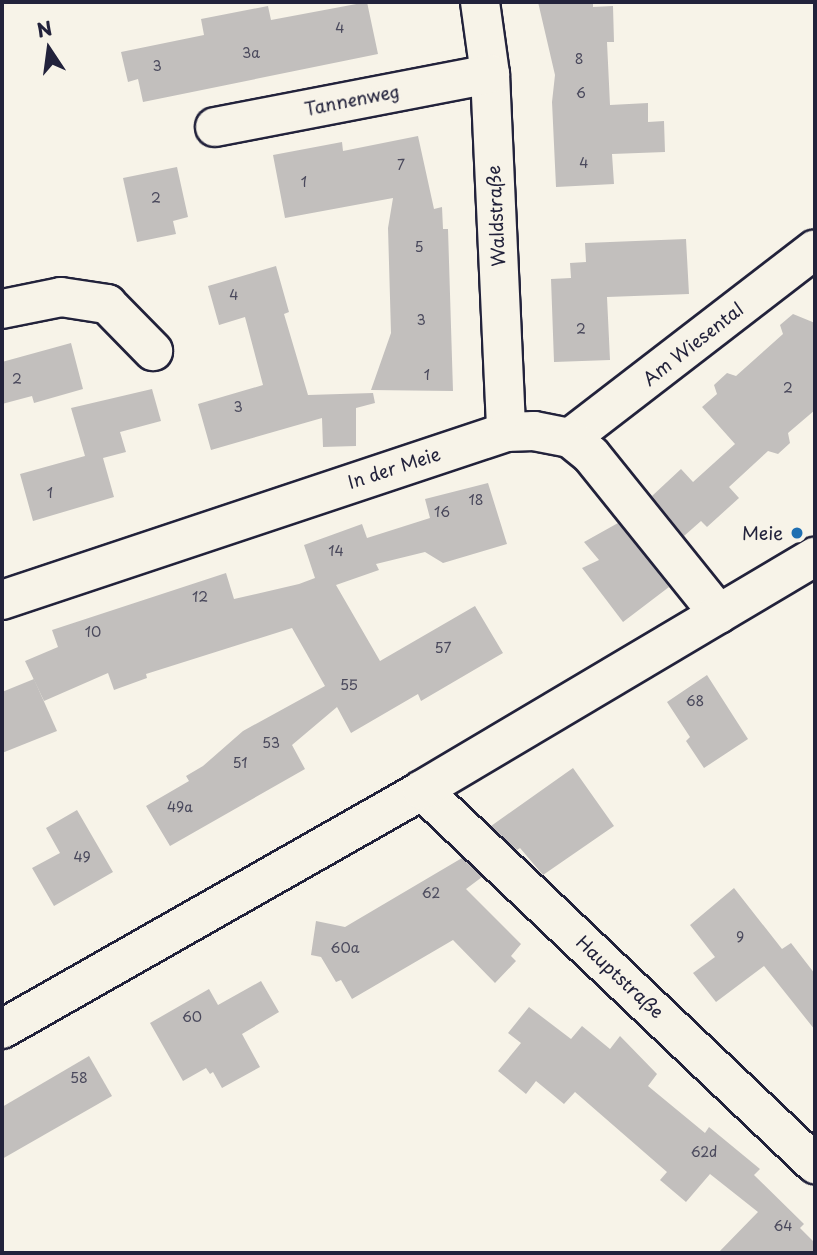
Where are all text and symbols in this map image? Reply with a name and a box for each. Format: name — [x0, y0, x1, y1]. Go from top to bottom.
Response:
text: N — [34, 13, 55, 44]
north arrow — [14, 14, 84, 84]
house number: 4 — [335, 20, 345, 36]
house number: 3a — [242, 45, 260, 61]
house number: 8 — [575, 51, 583, 67]
house number: 3 — [152, 58, 162, 74]
street label: Tannenweg — [303, 80, 401, 120]
house number: 6 — [576, 85, 586, 101]
house number: 4 — [579, 155, 589, 171]
house number: 7 — [397, 157, 405, 173]
street label: Waldstraße — [483, 165, 509, 267]
house number: 1 — [301, 174, 307, 190]
house number: 2 — [151, 190, 161, 206]
house number: 5 — [414, 239, 424, 255]
house number: 4 — [229, 287, 239, 303]
street label: Am Wiesental — [639, 298, 747, 390]
house number: 3 — [416, 312, 426, 328]
house number: 2 — [576, 321, 586, 337]
house number: 1 — [424, 367, 430, 383]
house number: 2 — [12, 371, 22, 387]
house number: 2 — [783, 380, 793, 396]
house number: 3 — [233, 399, 243, 415]
street label: In der Meie — [344, 443, 444, 493]
house number: 1 — [47, 485, 53, 501]
house number: 18 — [468, 492, 484, 508]
house number: 16 — [434, 504, 450, 520]
place label: Meie — [742, 522, 783, 544]
marker: Meie — [789, 525, 805, 541]
house number: 14 — [328, 543, 344, 559]
house number: 12 — [192, 589, 208, 605]
house number: 10 — [85, 624, 101, 640]
house number: 57 — [435, 640, 451, 656]
house number: 55 — [340, 677, 358, 693]
house number: 68 — [686, 693, 704, 709]
house number: 53 — [262, 735, 280, 751]
house number: 51 — [233, 755, 247, 771]
house number: 49a — [167, 799, 193, 815]
house number: 49 — [73, 849, 91, 865]
house number: 62 — [422, 885, 440, 901]
house number: 9 — [736, 929, 744, 945]
street label: Hauptstraße — [572, 931, 668, 1023]
house number: 60a — [331, 940, 359, 956]
house number: 60 — [182, 1009, 202, 1025]
house number: 58 — [70, 1070, 88, 1086]
house number: 62d — [691, 1144, 717, 1160]
house number: 64 — [773, 1218, 793, 1234]

